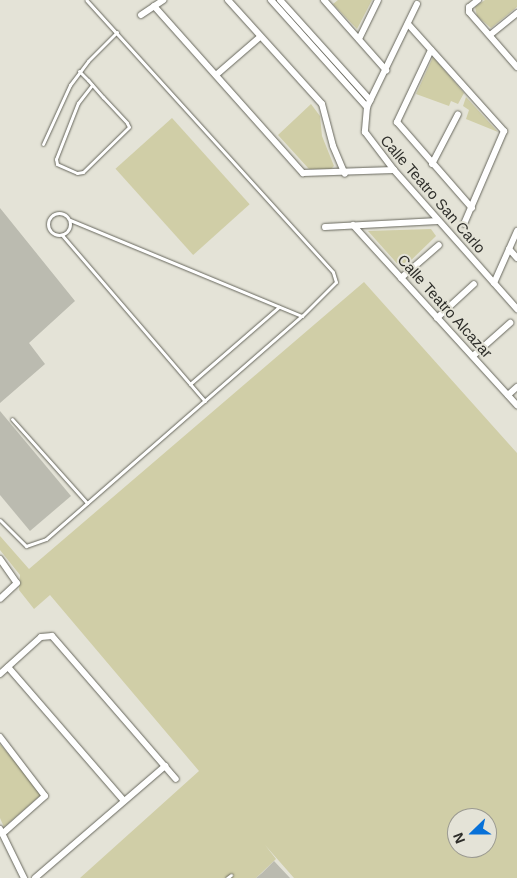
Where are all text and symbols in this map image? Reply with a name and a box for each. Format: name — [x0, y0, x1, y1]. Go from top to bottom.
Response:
street label: Calle Teatro San Carlo — [377, 131, 489, 257]
street label: Calle Teatro Alcazar — [393, 250, 497, 362]
north arrow — [447, 808, 497, 858]
text: N — [450, 831, 468, 846]

